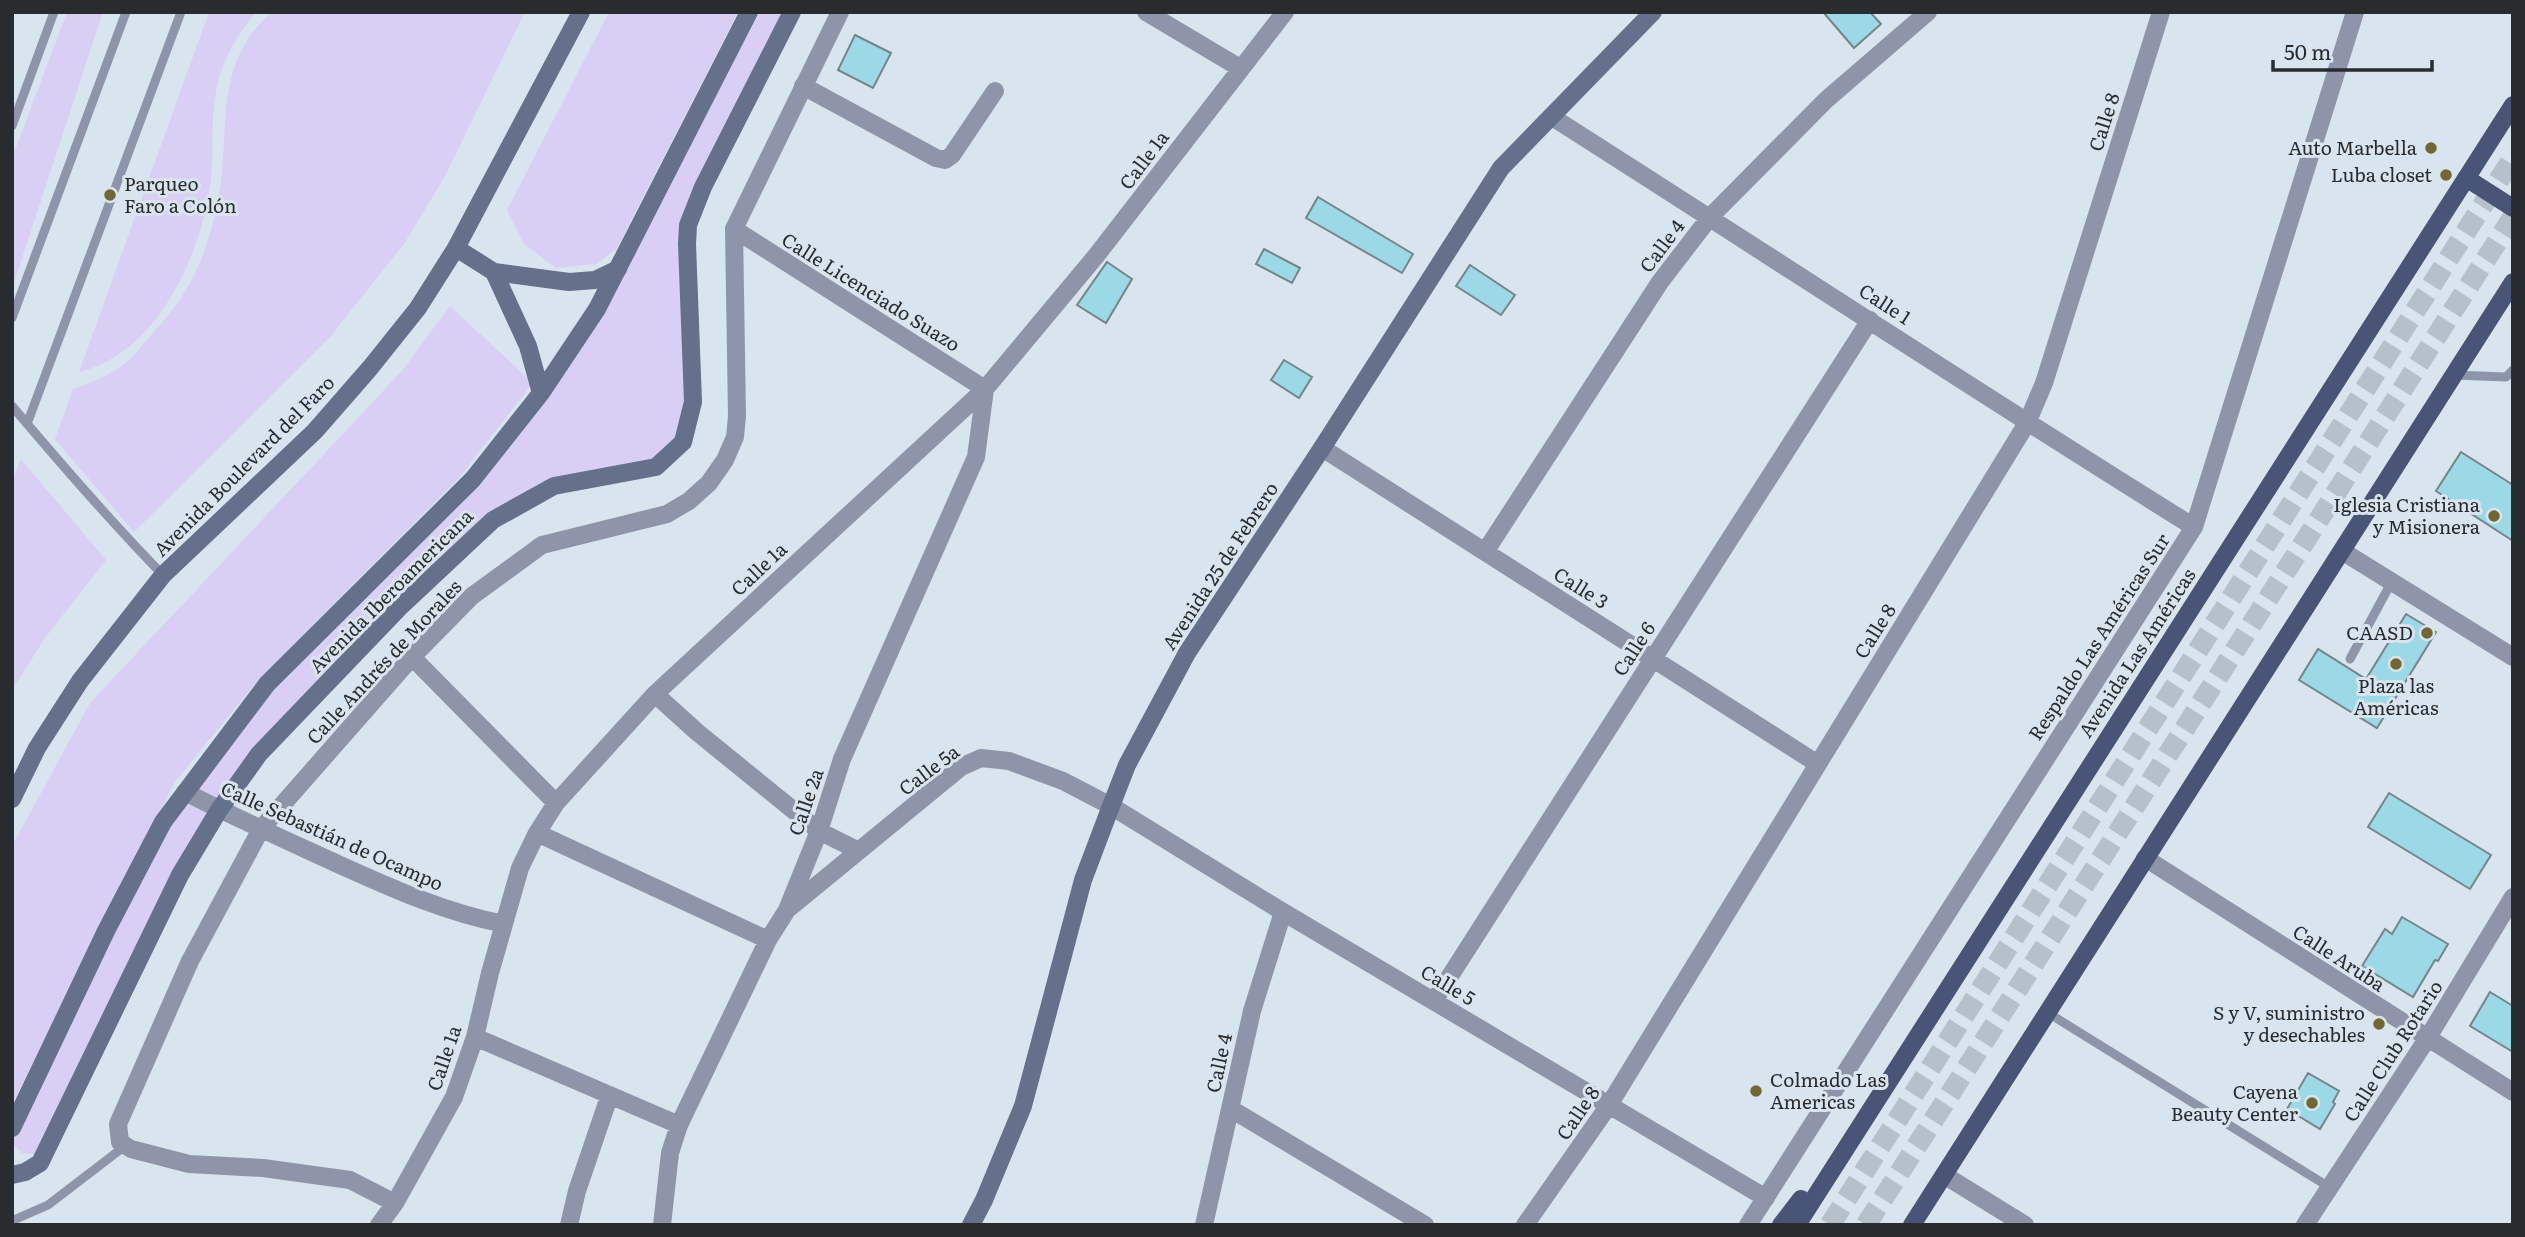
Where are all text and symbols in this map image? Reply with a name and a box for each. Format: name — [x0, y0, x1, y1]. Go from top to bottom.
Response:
scale bar — [2273, 28, 2432, 72]
text: 50 m — [2284, 35, 2331, 66]
street label: Calle 8 — [2080, 89, 2126, 155]
street label: Calle 1a — [1112, 123, 1175, 195]
place label: Auto Marbella — [2288, 133, 2418, 161]
marker: Auto Marbella — [2423, 140, 2439, 156]
place label: Luba closet — [2331, 160, 2432, 188]
marker: Luba closet — [2438, 167, 2454, 183]
place label: Parqueo Faro a Colón — [124, 169, 237, 219]
marker: Parqueo Faro a Colón — [102, 187, 118, 203]
street label: Calle 4 — [1632, 213, 1691, 278]
street label: Calle Licenciado Suazo — [777, 225, 966, 358]
street label: Calle 1 — [1854, 276, 1917, 331]
street label: Avenida Boulevard del Faro — [146, 368, 340, 562]
street label: Avenida 25 de Febrero — [1154, 476, 1284, 655]
place label: Iglesia Cristiana y Misionera — [2333, 490, 2481, 540]
street label: Avenida Iberoamericana — [302, 501, 479, 679]
marker: Iglesia Cristiana y Misionera — [2486, 508, 2502, 524]
street label: Respaldo Las Américas Sur — [2021, 528, 2176, 745]
street label: Calle 1a — [724, 534, 793, 602]
street label: Calle 3 — [1549, 559, 1614, 615]
street label: Avenida Las Américas — [2071, 562, 2202, 743]
street label: Calle Andrés de Morales — [299, 572, 467, 750]
street label: Calle 8 — [1846, 598, 1902, 663]
street label: Calle 6 — [1605, 616, 1661, 681]
place label: CAASD — [2346, 618, 2413, 646]
marker: CAASD — [2419, 625, 2435, 641]
marker: Plaza las Américas — [2388, 656, 2404, 672]
place label: Plaza las Américas — [2353, 671, 2439, 721]
street label: Calle 5a — [892, 737, 965, 801]
street label: Calle 2a — [781, 764, 830, 839]
street label: Calle Sebastián de Ocampo — [217, 773, 448, 897]
street label: Calle Aruba — [2288, 917, 2392, 998]
street label: Calle 5 — [1416, 957, 1481, 1012]
street label: Calle Club Rotario — [2336, 974, 2448, 1127]
place label: S y V, suministro y desechables — [2213, 998, 2365, 1048]
marker: S y V, suministro y desechables — [2371, 1016, 2387, 1032]
street label: Calle 1a — [419, 1020, 468, 1094]
street label: Calle 4 — [1198, 1030, 1238, 1095]
place label: Colmado Las Americas — [1770, 1065, 1886, 1115]
place label: Cayena Beauty Center — [2171, 1077, 2299, 1127]
street label: Calle 8 — [1549, 1080, 1606, 1145]
marker: Colmado Las Americas — [1748, 1083, 1764, 1099]
marker: Cayena Beauty Center — [2304, 1095, 2320, 1111]

